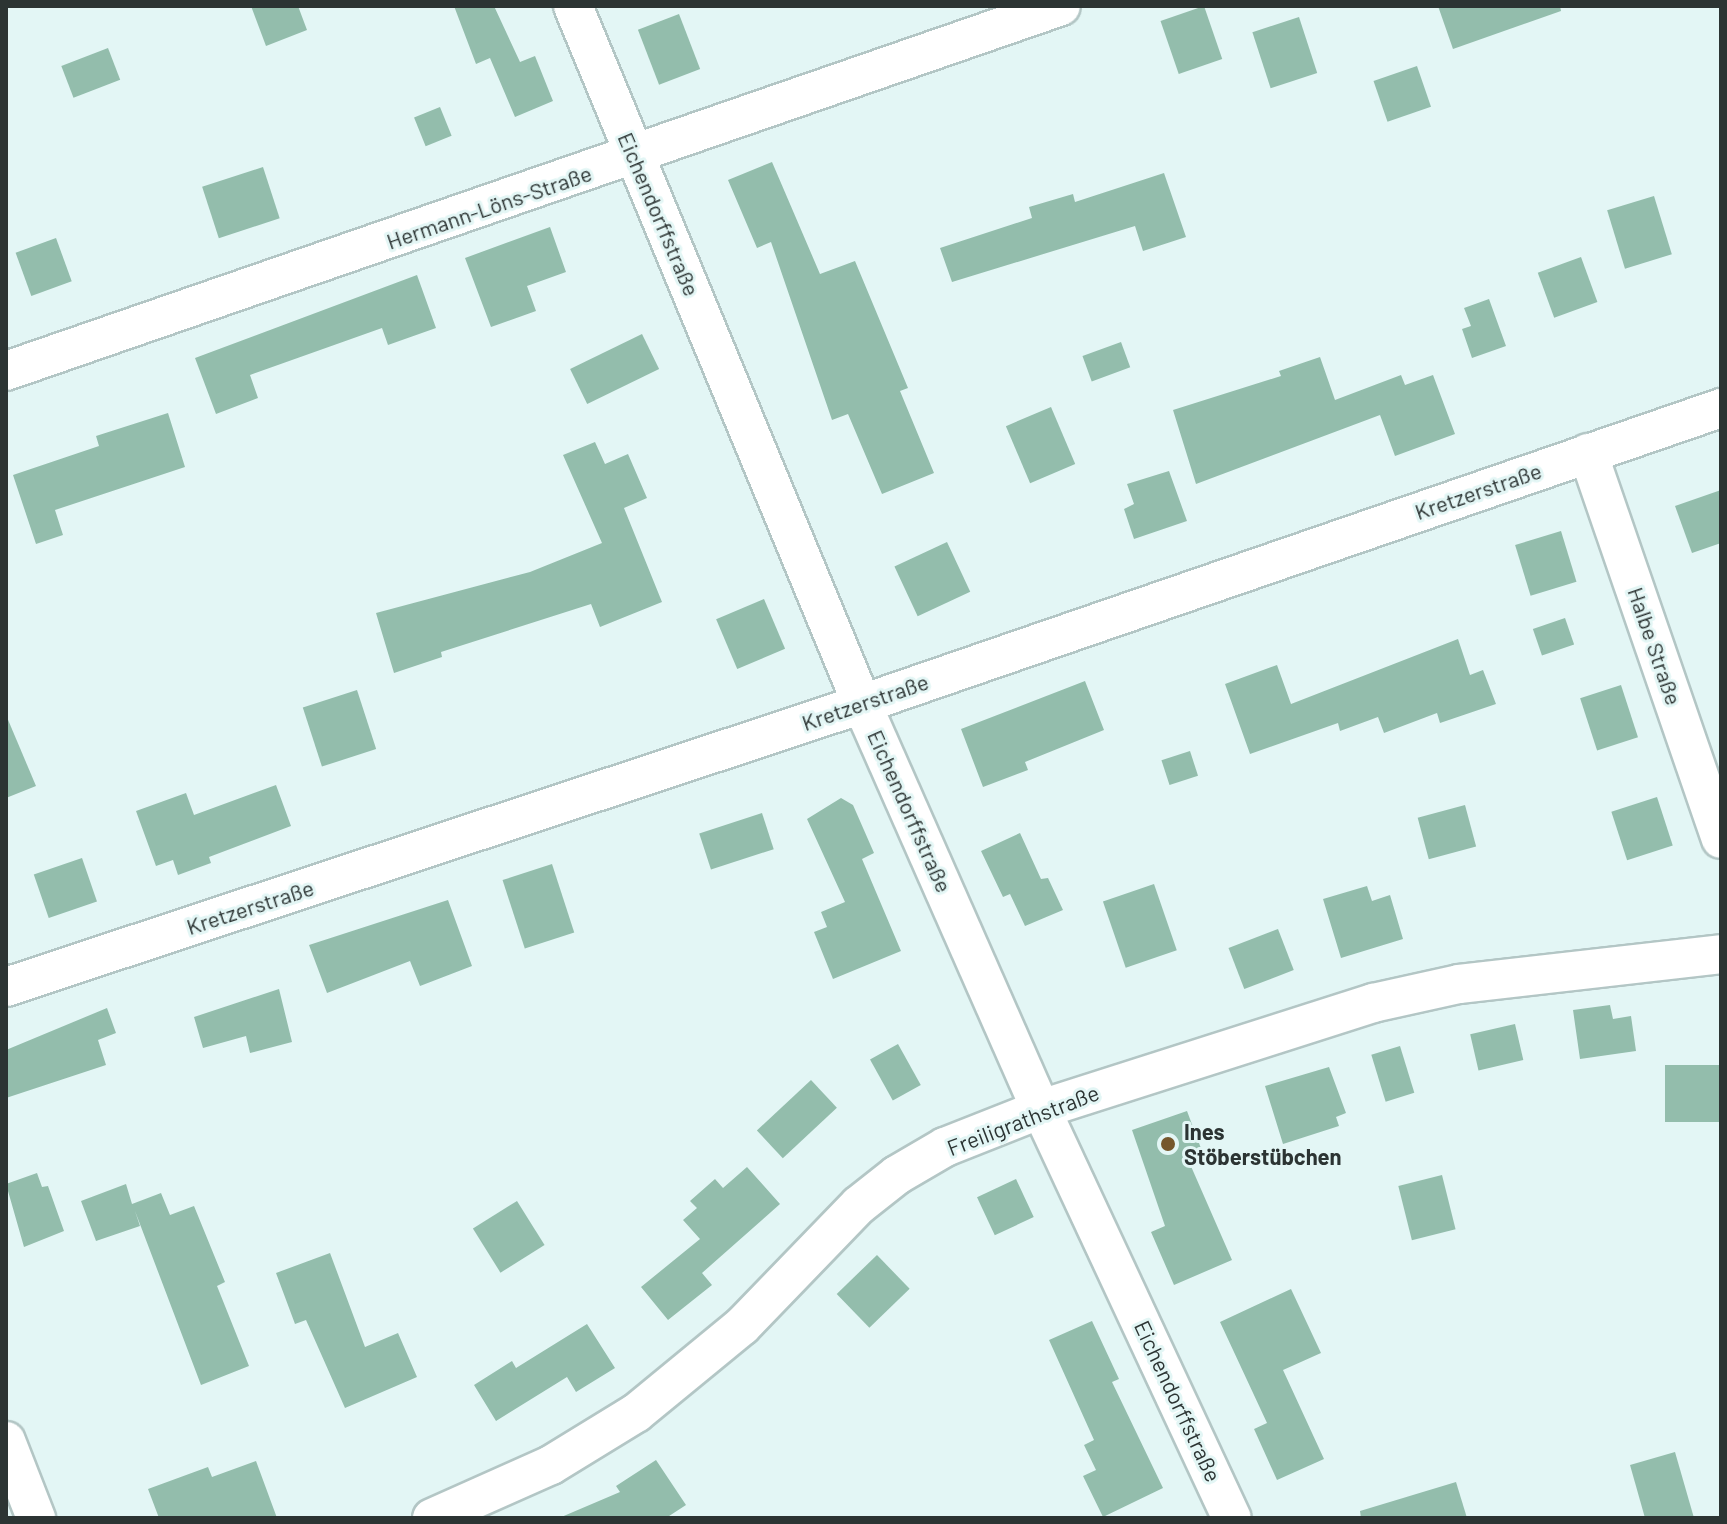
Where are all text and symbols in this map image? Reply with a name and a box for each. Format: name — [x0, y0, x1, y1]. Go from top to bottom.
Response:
street label: Eichendorffstraße — [613, 128, 705, 300]
street label: Hermann-Löns-Straße — [383, 159, 595, 255]
street label: Kretzerstraße — [1411, 457, 1545, 525]
street label: Halbe Straße — [1623, 584, 1687, 708]
street label: Kretzerstraße — [798, 668, 932, 736]
street label: Eichendorffstraße — [862, 726, 958, 896]
street label: Kretzerstraße — [183, 874, 317, 940]
street label: Freiligrathstraße — [943, 1079, 1103, 1161]
place label: Ines Stöberstübchen — [1184, 1118, 1342, 1170]
marker: Ines Stöberstübchen — [1159, 1135, 1177, 1153]
street label: Eichendorffstraße — [1129, 1316, 1227, 1486]

